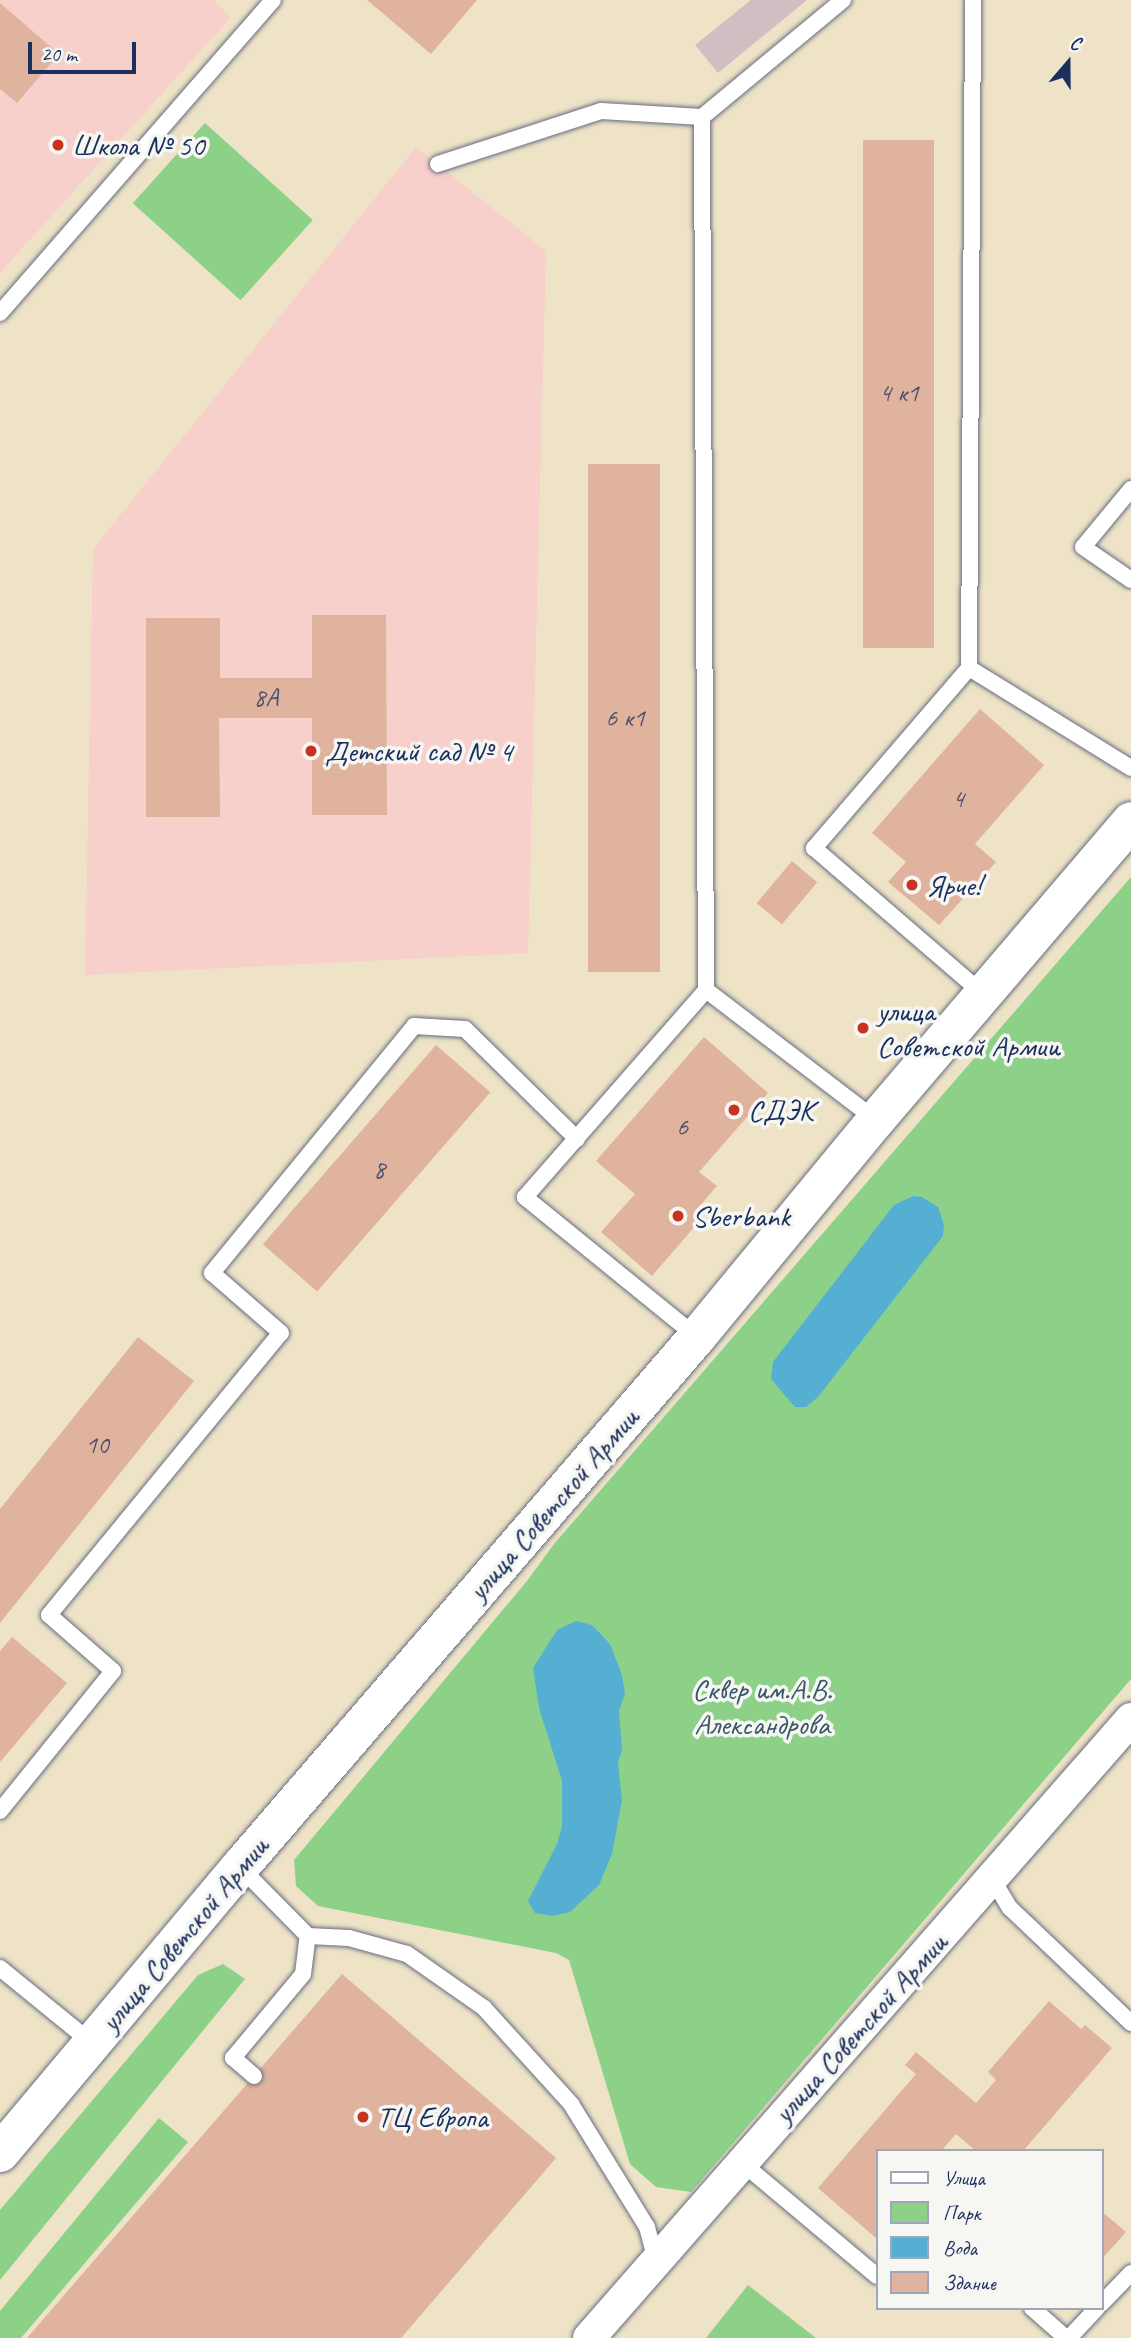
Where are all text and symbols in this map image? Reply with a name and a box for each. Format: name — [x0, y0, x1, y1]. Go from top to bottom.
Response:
scale bar — [32, 28, 140, 72]
north arrow — [1033, 28, 1103, 98]
text: С — [1067, 30, 1084, 56]
text: 20 m — [41, 41, 77, 67]
place label: Школа № 50 — [72, 127, 204, 163]
marker: Школа № 50 — [50, 137, 66, 153]
house number: 4 к1 — [879, 377, 919, 409]
house number: 8А — [254, 682, 278, 714]
house number: 6 к1 — [605, 702, 645, 734]
place label: Детский сад № 4 — [325, 733, 512, 769]
marker: Детский сад № 4 — [303, 743, 319, 759]
house number: 4 — [952, 783, 964, 815]
place label: Ярче! — [926, 867, 981, 903]
marker: Ярче! — [904, 877, 920, 893]
place label: улица Советской Армии — [877, 993, 1060, 1064]
marker: улица Советской Армии — [855, 1020, 871, 1036]
place label: СДЭК — [748, 1092, 814, 1128]
marker: СДЭК — [726, 1102, 742, 1118]
house number: 6 — [676, 1111, 688, 1143]
house number: 8 — [373, 1154, 385, 1186]
place label: Sberbank — [692, 1198, 790, 1234]
marker: Sberbank — [670, 1208, 686, 1224]
street label: улица Советской Армии — [458, 1399, 648, 1609]
house number: 10 — [85, 1429, 109, 1461]
park label: Сквер им.А.В. Александрова — [693, 1671, 831, 1742]
street label: улица Советской Армии — [91, 1828, 277, 2040]
street label: улица Советской Армии — [764, 1924, 956, 2132]
place label: ТЦ Европа — [377, 2099, 487, 2135]
marker: ТЦ Европа — [355, 2109, 371, 2125]
legend — [876, 2149, 1103, 2310]
text: Улица — [943, 2165, 985, 2191]
text: Парк — [943, 2200, 980, 2226]
text: Вода — [943, 2235, 977, 2261]
text: Здание — [943, 2270, 996, 2296]

